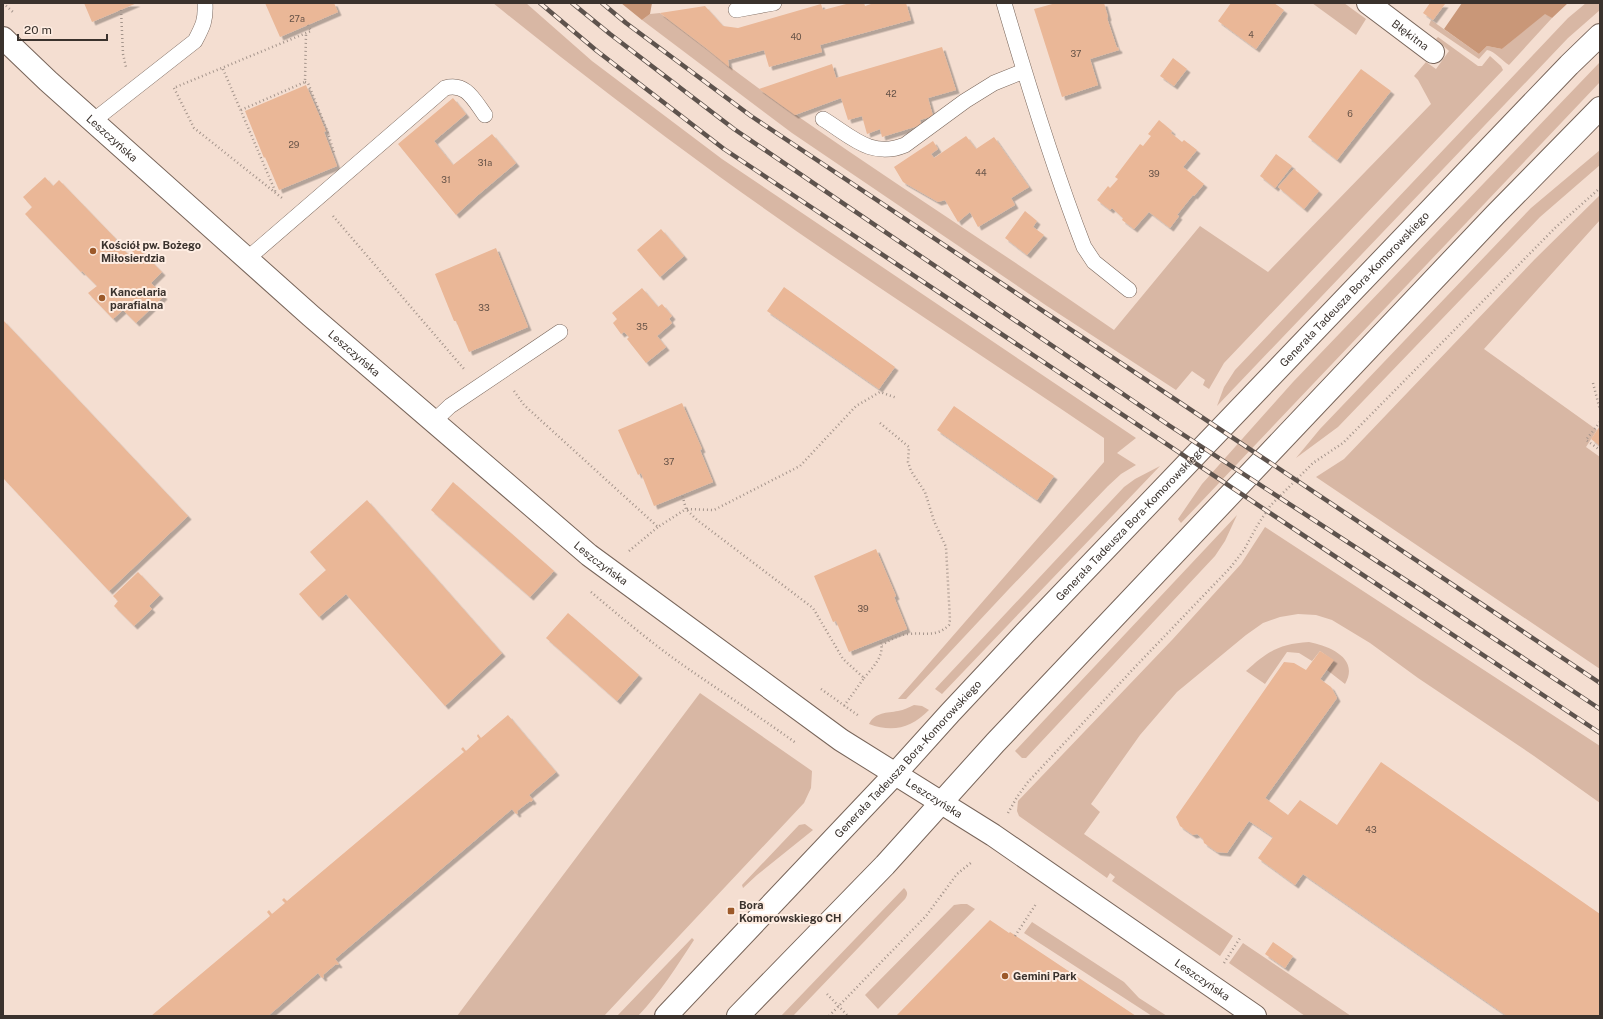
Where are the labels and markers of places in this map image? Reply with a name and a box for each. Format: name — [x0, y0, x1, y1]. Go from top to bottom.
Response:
place label: Kościół pw. Bożego Miłosierdzia — [101, 239, 201, 264]
marker: Kościół pw. Bożego Miłosierdzia — [88, 246, 98, 256]
place label: Kancelaria parafialna — [110, 286, 166, 311]
marker: Kancelaria parafialna — [97, 293, 107, 303]
place label: Bora Komorowskiego CH — [739, 899, 842, 924]
marker: Bora Komorowskiego CH — [726, 906, 736, 916]
place label: Gemini Park — [1013, 970, 1077, 982]
marker: Gemini Park — [1000, 971, 1010, 981]

